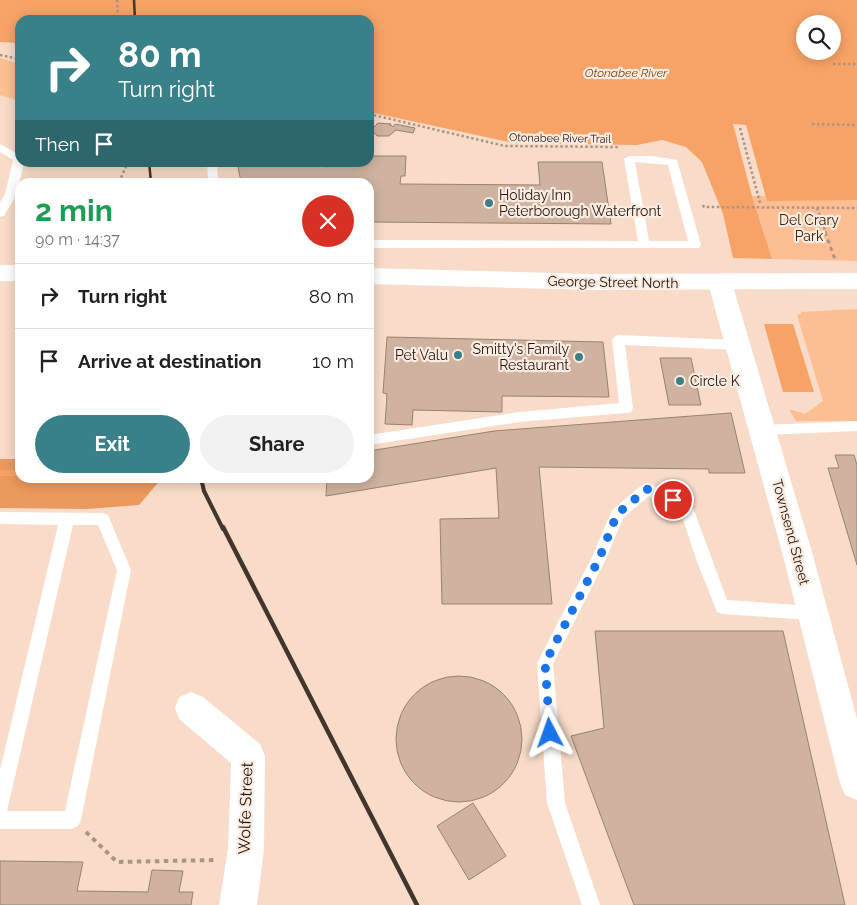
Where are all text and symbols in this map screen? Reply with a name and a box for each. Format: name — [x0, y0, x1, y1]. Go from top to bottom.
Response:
map controls — [796, 15, 841, 60]
button: search — [796, 15, 841, 60]
text: 80 m — [118, 34, 202, 75]
icon: right — [35, 35, 100, 100]
water label: Otonabee River — [585, 66, 668, 80]
text: Turn right — [118, 76, 215, 102]
icon: arrive — [90, 130, 118, 158]
street label: Otonabee River Trail — [509, 131, 611, 146]
text: Then — [35, 133, 80, 155]
place label: Holiday Inn Peterborough Waterfront — [499, 187, 662, 219]
text: 2 min — [35, 193, 113, 228]
button: close — [302, 195, 354, 247]
marker: Holiday Inn Peterborough Waterfront — [483, 197, 495, 209]
park label: Del Crary Park — [779, 212, 839, 244]
text: 90 m · 14:37 — [35, 230, 120, 249]
street label: George Street North — [547, 273, 679, 291]
icon: right — [35, 282, 63, 310]
text: Turn right — [78, 285, 167, 307]
text: 80 m — [309, 285, 354, 307]
place label: Smitty's Family Restaurant — [473, 341, 569, 373]
icon: arrive — [35, 347, 63, 375]
place label: Pet Valu — [395, 347, 448, 363]
marker: Pet Valu — [452, 349, 464, 361]
text: Arrive at destination — [78, 350, 262, 372]
text: 10 m — [312, 350, 354, 372]
marker: Smitty's Family Restaurant — [573, 351, 585, 363]
place label: Circle K — [690, 373, 740, 389]
marker: Circle K — [674, 375, 686, 387]
button: Exit — [35, 415, 190, 473]
button: Share — [200, 415, 354, 473]
street label: Townsend Street — [769, 477, 813, 587]
pin — [652, 479, 694, 521]
icon: arrive — [659, 486, 687, 514]
position arrow — [523, 706, 575, 758]
street label: Wolfe Street — [234, 761, 257, 855]

